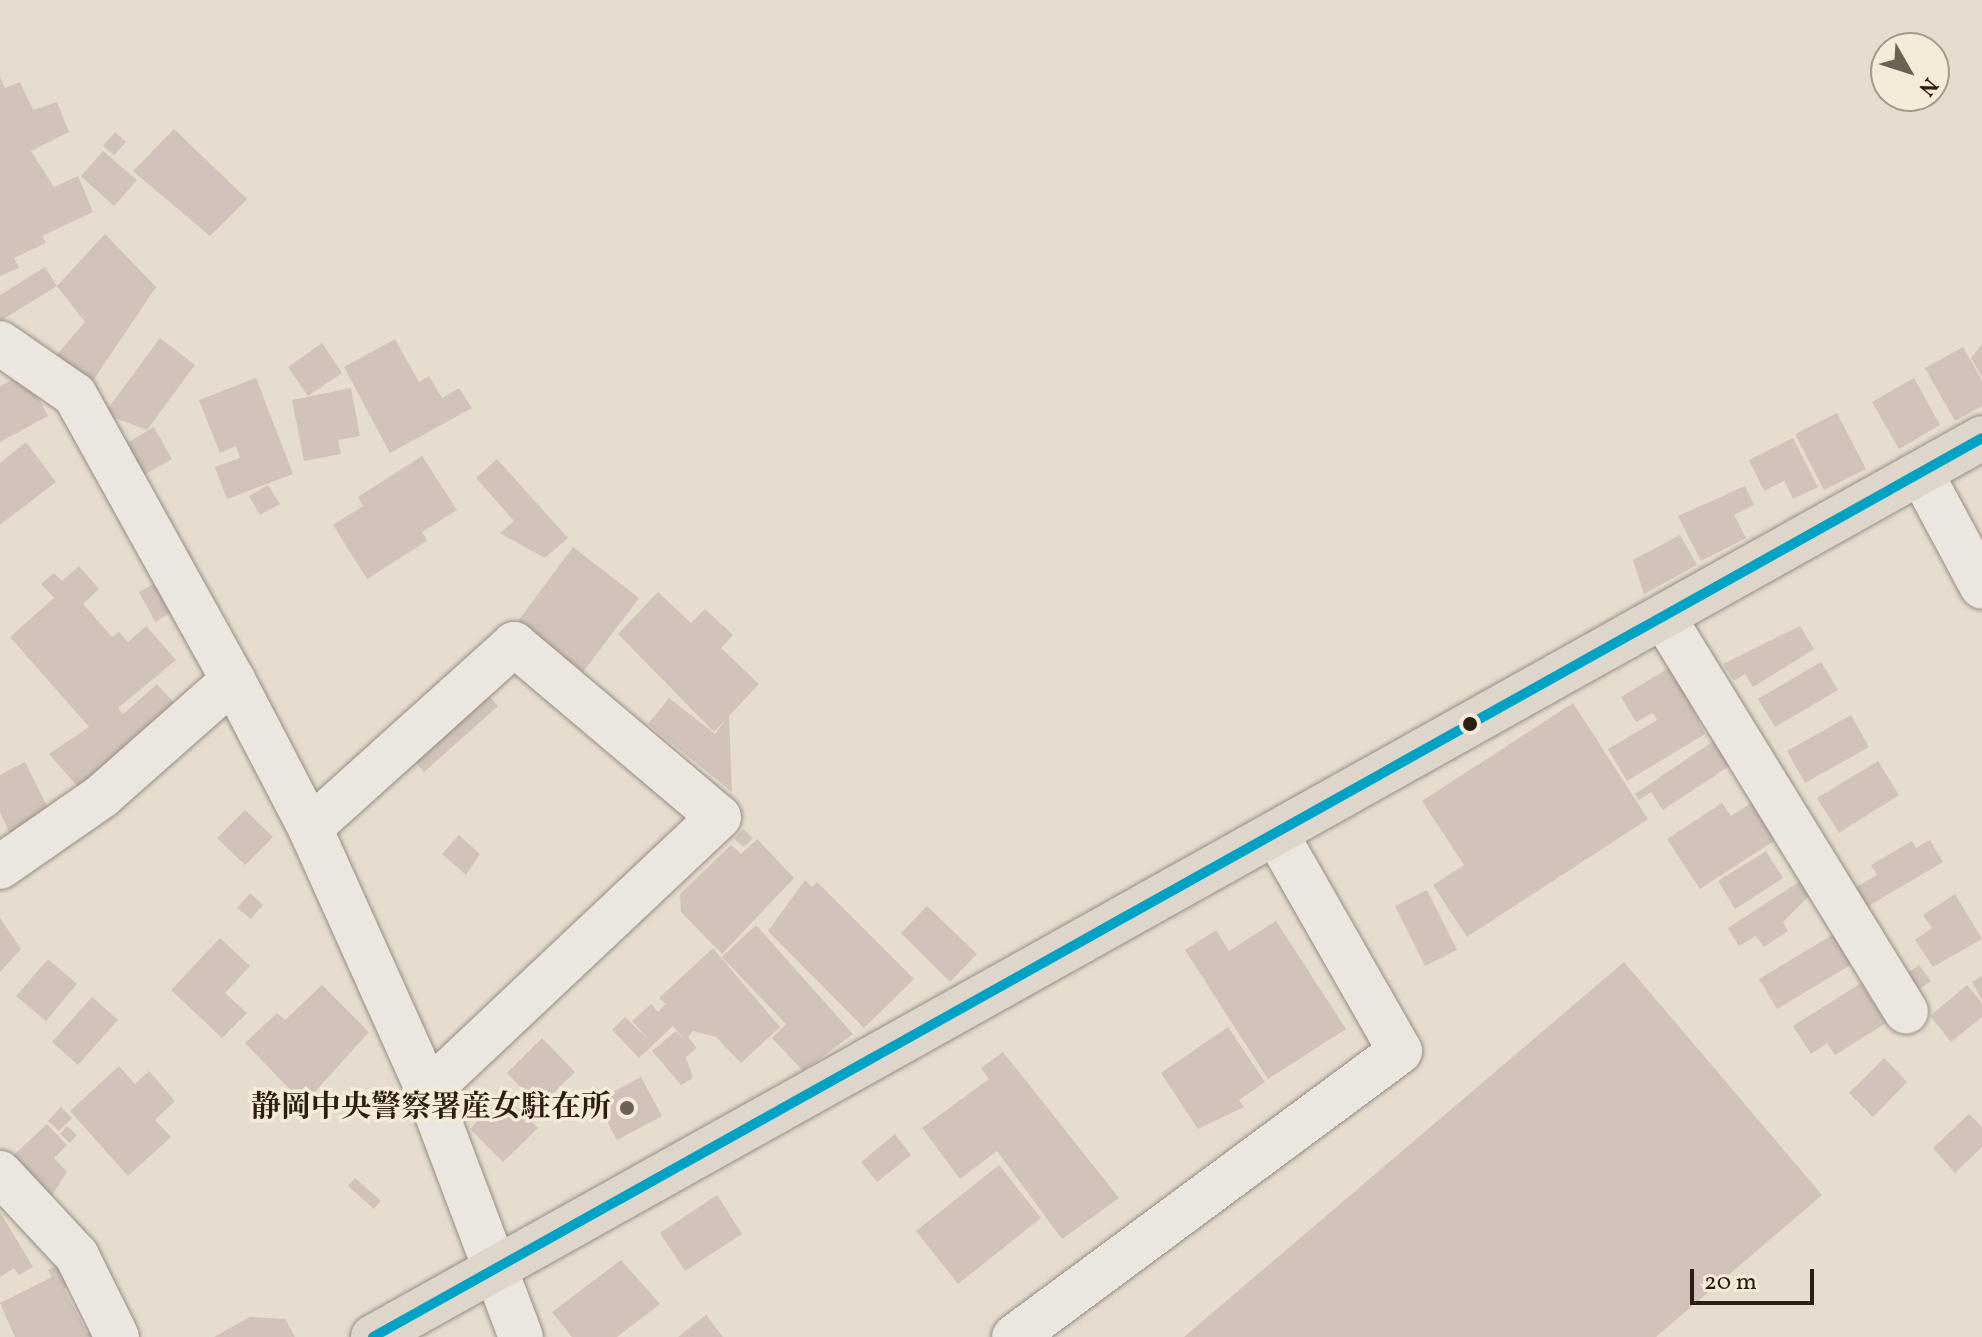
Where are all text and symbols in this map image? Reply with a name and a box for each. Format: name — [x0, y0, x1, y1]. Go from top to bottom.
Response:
north arrow — [1870, 32, 1950, 112]
text: N — [1910, 70, 1945, 102]
unlabelled marker — [1462, 716, 1478, 732]
place label: 静岡中央警察署産女駐在所 — [251, 1090, 611, 1126]
marker: 静岡中央警察署産女駐在所 — [618, 1099, 636, 1117]
scale bar — [1694, 1253, 1818, 1303]
text: 20 m — [1704, 1266, 1757, 1300]

